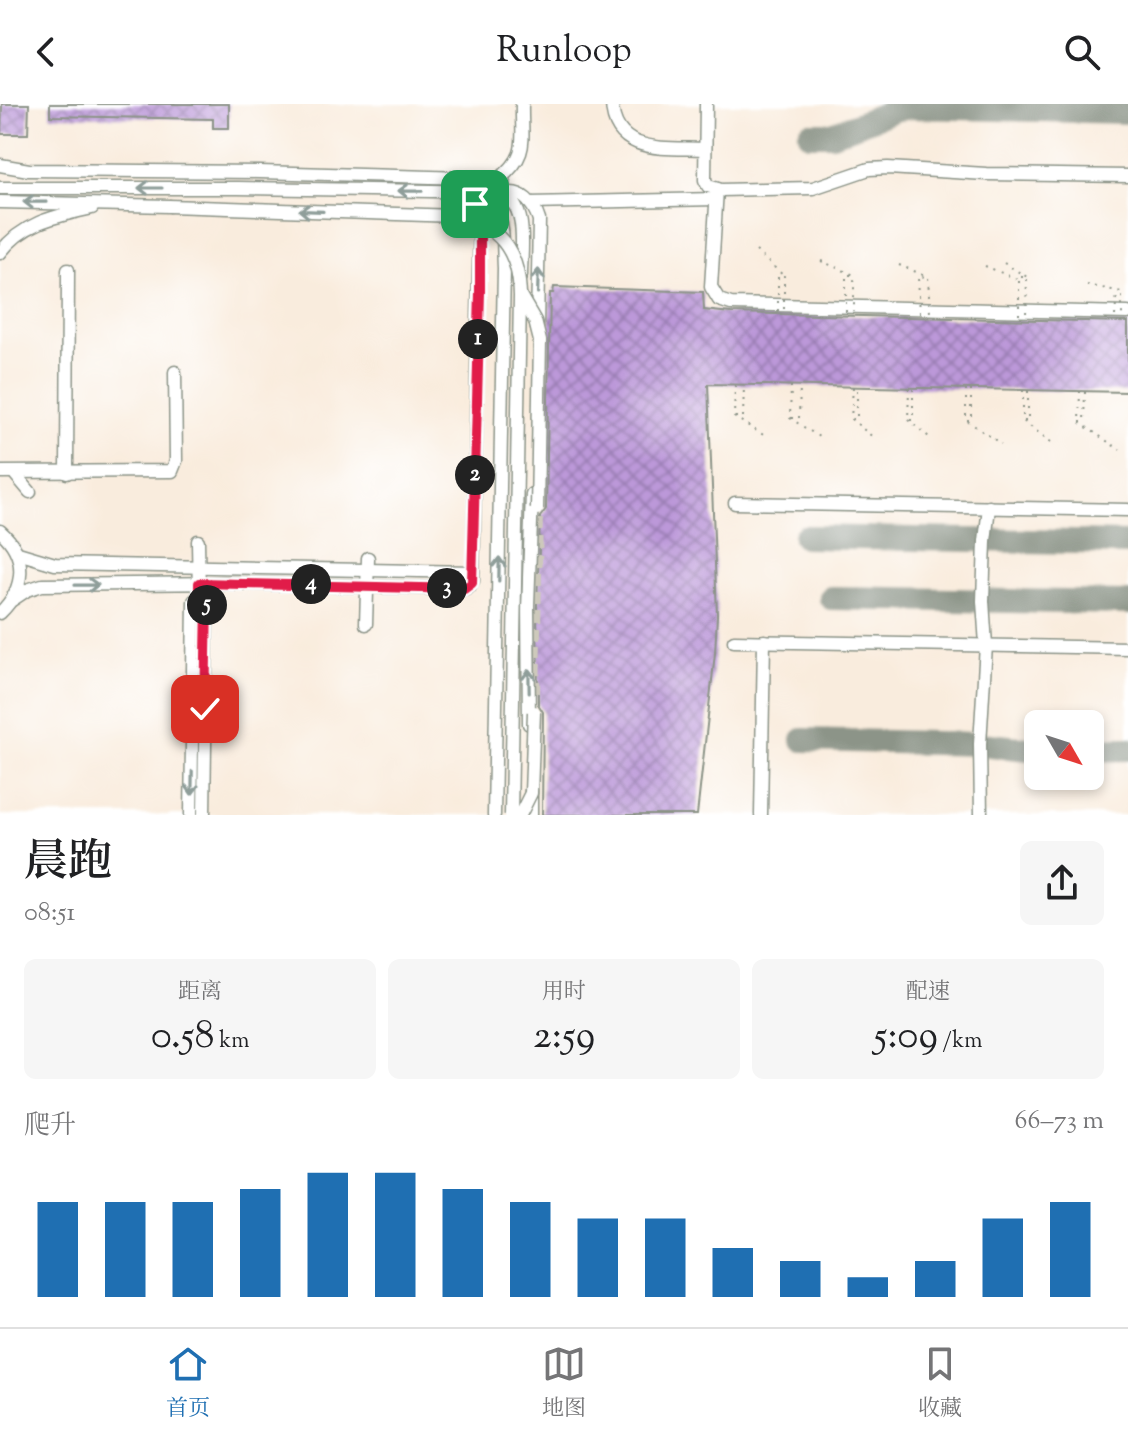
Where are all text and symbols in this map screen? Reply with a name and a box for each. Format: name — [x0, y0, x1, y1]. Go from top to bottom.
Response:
text: Runloop — [496, 26, 632, 78]
icon: back — [24, 30, 68, 74]
icon: search — [1060, 30, 1104, 74]
pin — [441, 170, 509, 238]
one-way arrow — [137, 180, 164, 196]
icon: arrive — [453, 182, 497, 226]
one-way arrow — [397, 183, 424, 199]
one-way arrow — [22, 195, 49, 210]
one-way arrow — [298, 203, 325, 218]
one-way arrow — [530, 268, 546, 295]
pin: 1 — [458, 319, 498, 359]
text: 1 — [474, 323, 482, 355]
pin: 2 — [455, 455, 495, 495]
text: 2 — [470, 459, 480, 491]
one-way arrow — [491, 556, 507, 583]
pin: 4 — [291, 564, 331, 604]
text: 4 — [305, 568, 317, 600]
pin: 3 — [427, 568, 467, 608]
text: 3 — [443, 572, 451, 604]
one-way arrow — [73, 577, 100, 593]
pin: 5 — [187, 585, 227, 625]
text: 5 — [203, 589, 211, 621]
one-way arrow — [521, 668, 537, 695]
pin — [171, 675, 239, 743]
icon: check — [183, 687, 227, 731]
north arrow — [1024, 710, 1104, 790]
map controls — [1024, 710, 1104, 790]
one-way arrow — [184, 769, 200, 796]
text: 晨跑 — [24, 833, 112, 896]
button: share — [1020, 841, 1104, 925]
text: 08:51 — [24, 895, 75, 932]
text: 距离 — [178, 977, 222, 1009]
text: 用时 — [542, 977, 586, 1009]
text: 配速 — [906, 977, 950, 1009]
text: 0.58 — [151, 1009, 214, 1066]
text: 2:59 — [533, 1009, 595, 1066]
text: 5:09 — [874, 1009, 938, 1066]
text: km — [214, 1026, 249, 1058]
text: /km — [938, 1026, 982, 1058]
text: 66–73 m — [1015, 1103, 1104, 1140]
text: 爬升 — [24, 1108, 76, 1145]
tab: 首页 — [166, 1342, 210, 1426]
tab: 地图 — [542, 1342, 586, 1426]
tab: 收藏 — [918, 1342, 962, 1426]

